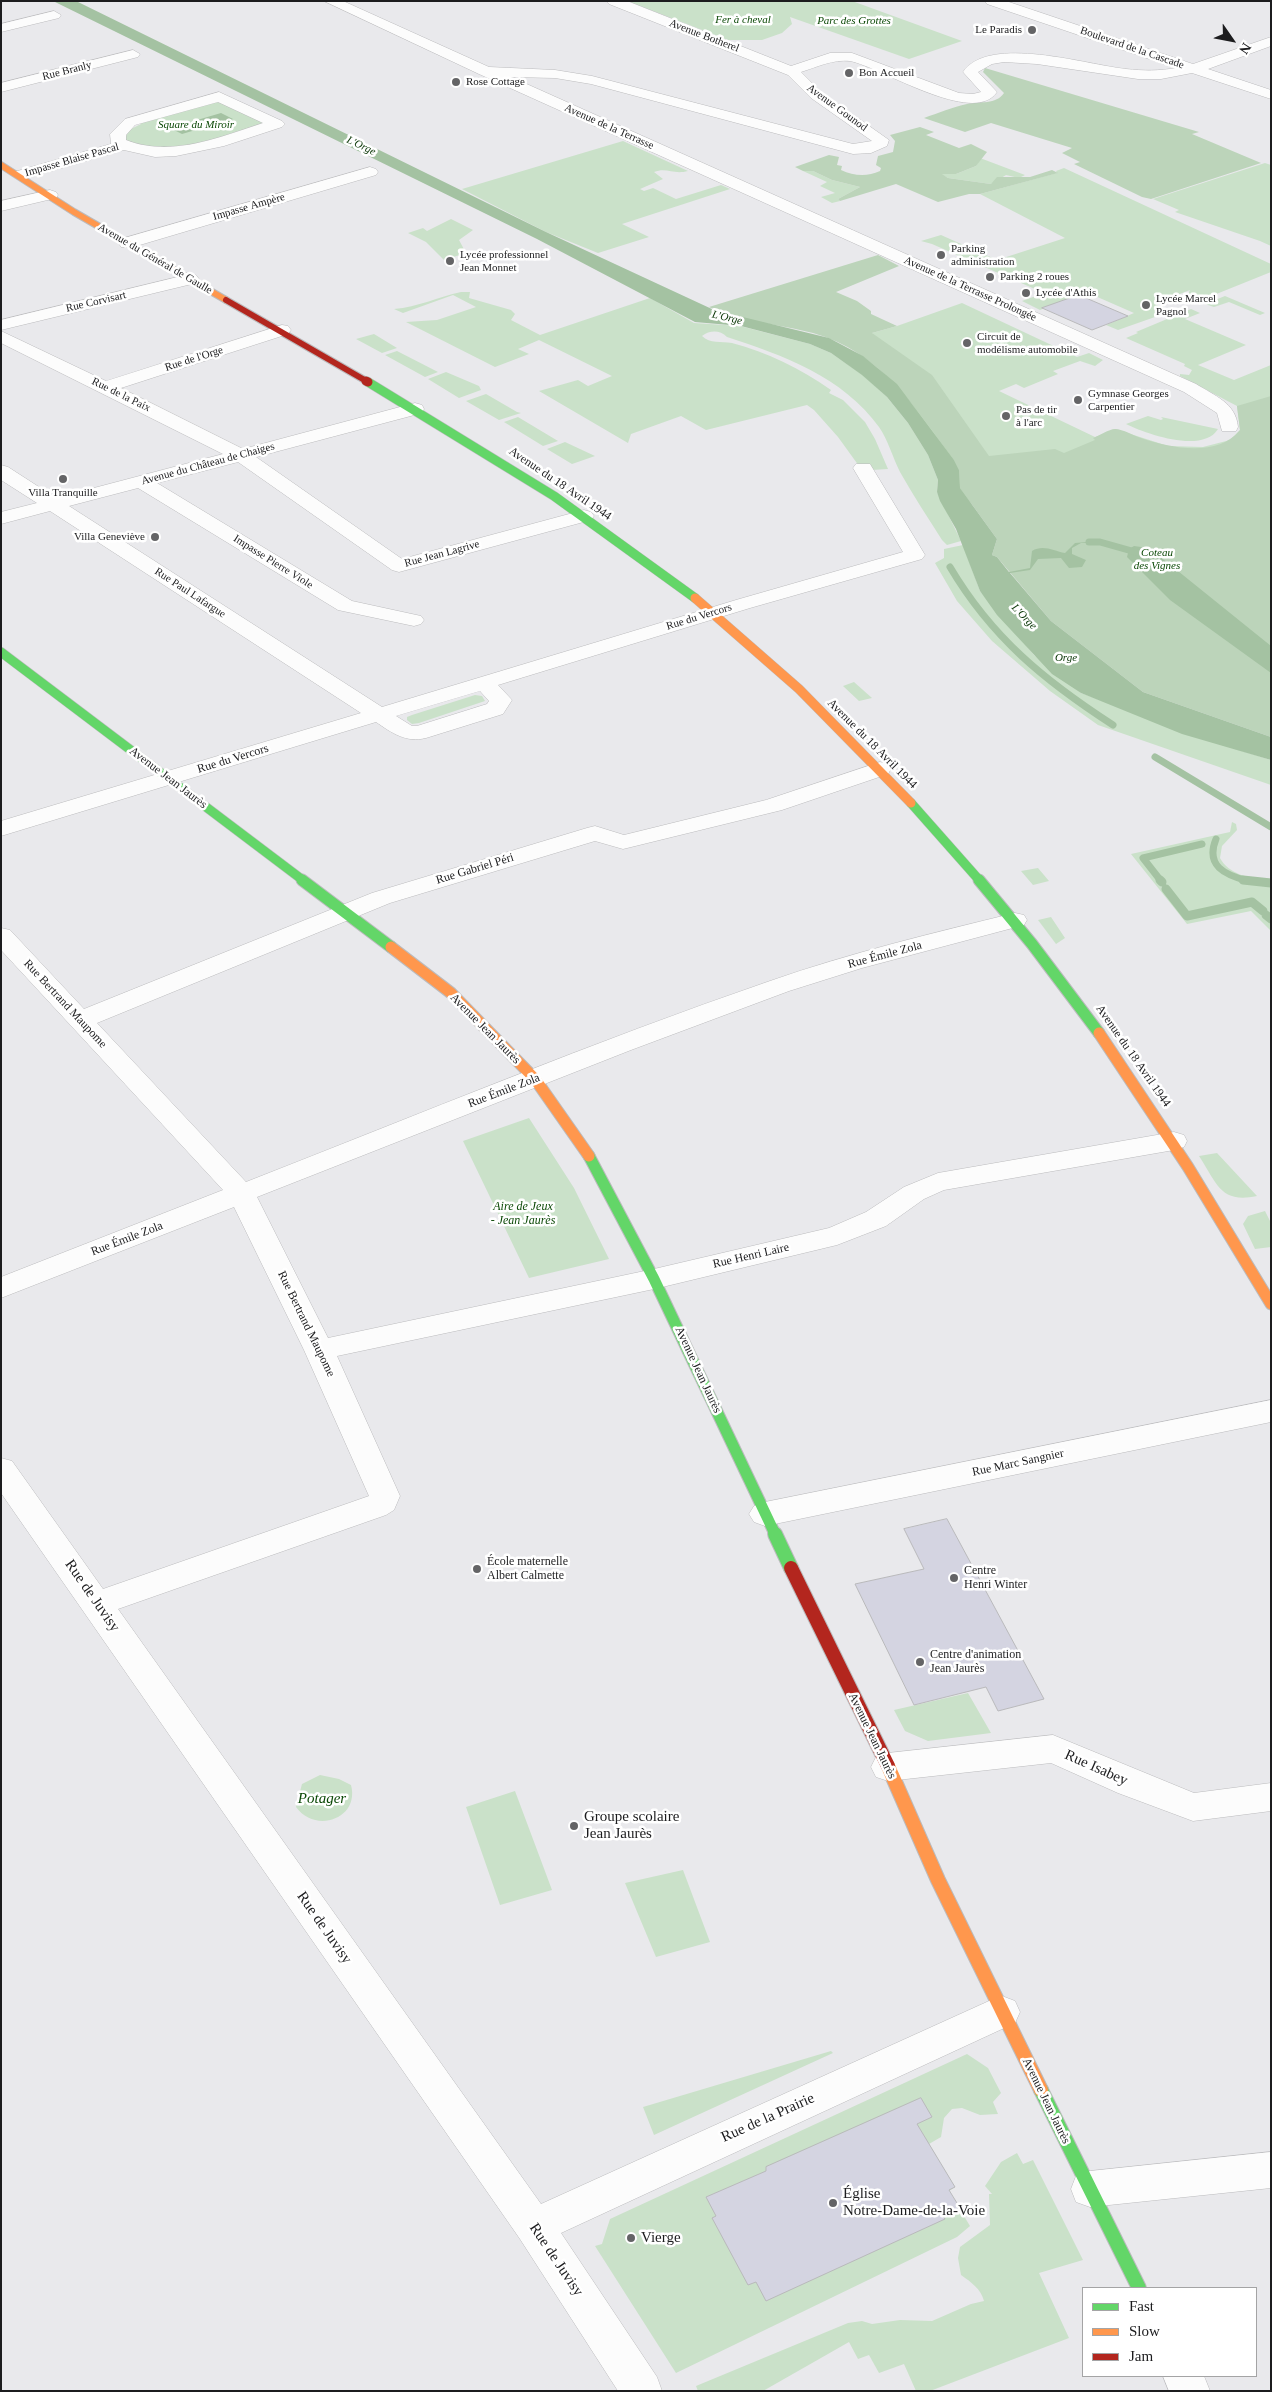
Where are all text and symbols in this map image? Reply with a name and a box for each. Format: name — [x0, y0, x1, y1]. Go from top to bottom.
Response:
park label: Fer à cheval — [715, 13, 771, 27]
park label: Parc des Grottes — [817, 14, 891, 28]
north arrow — [1207, 15, 1257, 65]
street label: Avenue Botherel — [667, 17, 741, 55]
place label: Le Paradis — [975, 23, 1022, 37]
marker: Le Paradis — [1026, 24, 1038, 36]
street label: Boulevard de la Cascade — [1078, 24, 1186, 72]
text: N — [1236, 40, 1254, 57]
street label: Rue Branly — [41, 58, 93, 84]
place label: Bon Accueil — [859, 66, 914, 80]
marker: Bon Accueil — [843, 67, 855, 79]
place label: Rose Cottage — [466, 75, 525, 89]
marker: Rose Cottage — [450, 76, 462, 88]
street label: Avenue Gounod — [804, 82, 870, 134]
street label: Avenue de la Terrasse — [562, 101, 656, 153]
park label: Square du Miroir — [158, 118, 234, 132]
water label: L'Orge — [344, 133, 378, 159]
street label: Impasse Blaise Pascal — [23, 140, 121, 180]
street label: Impasse Ampère — [212, 190, 286, 224]
street label: Avenue du Général de Gaulle — [95, 221, 215, 297]
place label: Parking administration — [951, 242, 1015, 268]
place label: Lycée professionnel Jean Monnet — [460, 248, 548, 274]
marker: Parking administration — [935, 249, 947, 261]
street label: Avenue de la Terrasse Prolongée — [902, 254, 1038, 324]
marker: Lycée professionnel Jean Monnet — [444, 255, 456, 267]
place label: Parking 2 roues — [1000, 270, 1069, 284]
marker: Parking 2 roues — [984, 271, 996, 283]
place label: Lycée d'Athis — [1036, 286, 1096, 300]
marker: Lycée d'Athis — [1020, 287, 1032, 299]
street label: Rue Corvisart — [65, 289, 127, 315]
place label: Lycée Marcel Pagnol — [1156, 292, 1216, 318]
marker: Lycée Marcel Pagnol — [1140, 299, 1152, 311]
water label: L'Orge — [711, 308, 743, 328]
place label: Circuit de modélisme automobile — [977, 330, 1078, 356]
marker: Circuit de modélisme automobile — [961, 337, 973, 349]
street label: Rue de l'Orge — [163, 343, 225, 375]
street label: Rue de la Paix — [89, 375, 153, 415]
place label: Gymnase Georges Carpentier — [1088, 387, 1169, 413]
marker: Gymnase Georges Carpentier — [1072, 394, 1084, 406]
place label: Pas de tir à l'arc — [1016, 403, 1057, 429]
marker: Pas de tir à l'arc — [1000, 410, 1012, 422]
street label: Avenue du Château de Chaiges — [140, 440, 276, 488]
street label: Avenue du 18 Avril 1944 — [506, 444, 614, 524]
marker: Villa Tranquille — [57, 473, 69, 485]
place label: Villa Tranquille — [28, 486, 98, 500]
place label: Villa Geneviève — [74, 530, 145, 544]
marker: Villa Geneviève — [149, 531, 161, 543]
street label: Impasse Pierre Viole — [231, 532, 315, 592]
street label: Rue Jean Lagrive — [403, 538, 481, 570]
park label: Coteau des Vignes — [1134, 546, 1180, 572]
street label: Rue Paul Lafargue — [152, 565, 228, 621]
street label: Rue du Vercors — [665, 601, 733, 633]
water label: L'Orge — [1009, 601, 1039, 633]
water label: Orge — [1055, 651, 1077, 665]
street label: Avenue du 18 Avril 1944 — [824, 696, 920, 792]
street label: Rue du Vercors — [196, 741, 270, 777]
street label: Avenue Jean Jaurès — [126, 744, 210, 812]
street label: Rue Gabriel Péri — [434, 850, 516, 888]
street label: Rue Émile Zola — [846, 938, 924, 972]
street label: Rue Bertrand Maupome — [20, 957, 110, 1051]
street label: Avenue Jean Jaurès — [447, 991, 523, 1067]
street label: Avenue du 18 Avril 1944 — [1092, 1002, 1174, 1110]
street label: Rue Émile Zola — [466, 1071, 542, 1111]
park label: Aire de Jeux - Jean Jaurès — [491, 1200, 555, 1228]
street label: Rue Émile Zola — [89, 1219, 165, 1259]
street label: Rue Henri Laire — [711, 1240, 791, 1272]
street label: Rue Bertrand Maupome — [274, 1269, 338, 1379]
street label: Avenue Jean Jaurès — [672, 1324, 724, 1416]
street label: Rue Marc Sangnier — [971, 1446, 1065, 1480]
place label: École maternelle Albert Calmette — [487, 1555, 568, 1583]
street label: Rue de Juvisy — [60, 1556, 124, 1636]
marker: École maternelle Albert Calmette — [471, 1563, 483, 1575]
place label: Centre Henri Winter — [964, 1564, 1027, 1592]
marker: Centre Henri Winter — [948, 1572, 960, 1584]
place label: Centre d'animation Jean Jaurès — [930, 1648, 1021, 1676]
marker: Centre d'animation Jean Jaurès — [914, 1656, 926, 1668]
street label: Avenue Jean Jaurès — [845, 1691, 899, 1781]
street label: Rue Isabey — [1062, 1746, 1130, 1790]
park label: Potager — [298, 1790, 346, 1808]
place label: Groupe scolaire Jean Jaurès — [584, 1808, 679, 1843]
marker: Groupe scolaire Jean Jaurès — [568, 1820, 580, 1832]
street label: Rue de Juvisy — [292, 1888, 356, 1968]
street label: Avenue Jean Jaurès — [1019, 2056, 1073, 2146]
street label: Rue de la Prairie — [718, 2089, 818, 2147]
place label: Église Notre-Dame-de-la-Voie — [843, 2185, 985, 2220]
marker: Église Notre-Dame-de-la-Voie — [827, 2197, 839, 2209]
street label: Rue de Juvisy — [525, 2220, 587, 2300]
place label: Vierge — [641, 2229, 681, 2247]
marker: Vierge — [625, 2232, 637, 2244]
legend — [1082, 2287, 1257, 2377]
text: Fast — [1129, 2298, 1154, 2314]
text: Slow — [1129, 2323, 1160, 2339]
text: Jam — [1129, 2348, 1153, 2364]

